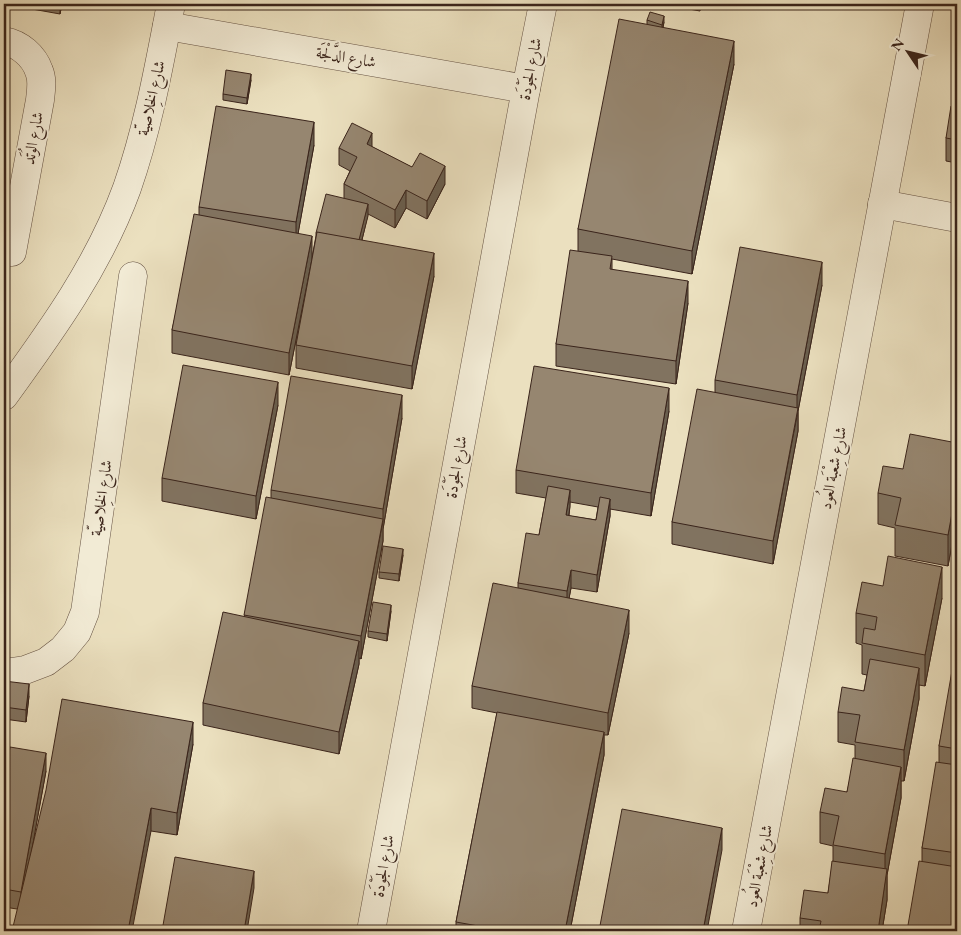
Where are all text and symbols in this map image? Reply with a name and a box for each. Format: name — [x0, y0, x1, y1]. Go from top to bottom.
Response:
north arrow — [884, 28, 934, 78]
text: N — [887, 34, 908, 54]
street label: شارع الجَوْدَة — [513, 36, 549, 103]
street label: شارع الدَّلْجَة — [314, 39, 378, 76]
street label: شارع الخِلاصيّة — [131, 58, 173, 138]
street label: شارع الوُتَد — [15, 109, 51, 167]
street label: شارع شِعْبَة العُود — [812, 424, 854, 512]
street label: شارع الجَوْدَة — [439, 434, 475, 500]
street label: شارع الخِلاصيّة — [84, 458, 120, 538]
street label: شارع شِعْبَة العُود — [738, 822, 780, 910]
street label: شارع الجَوْدَة — [366, 833, 402, 899]

